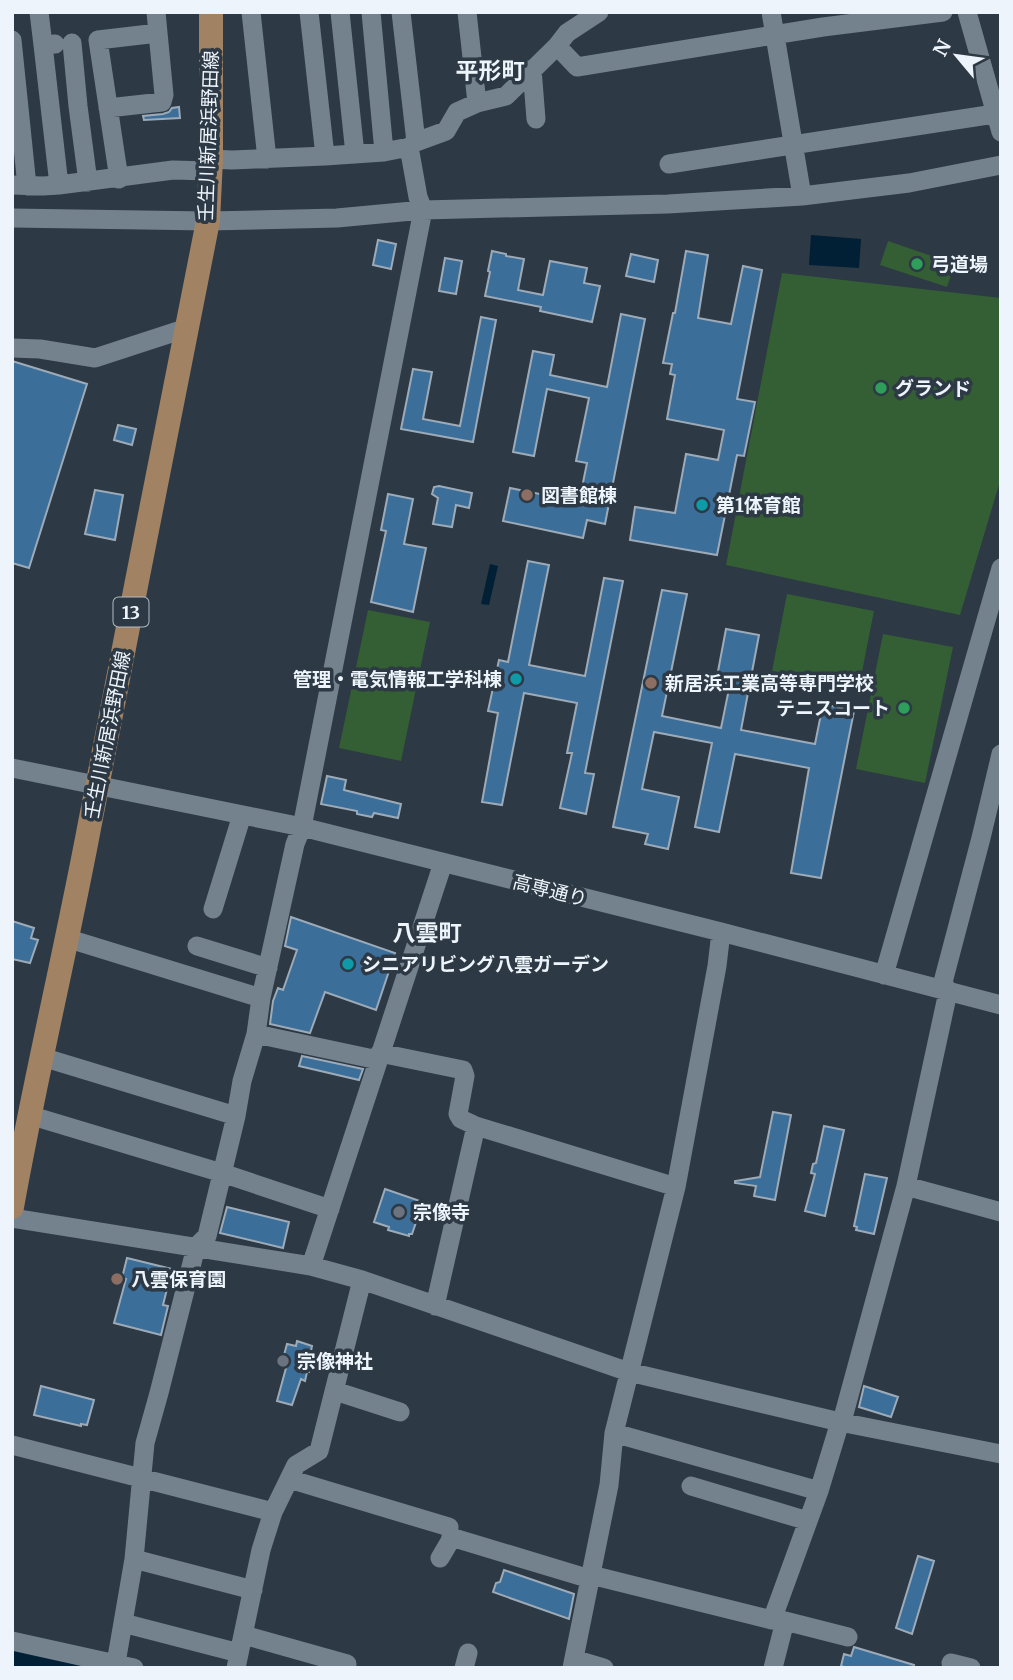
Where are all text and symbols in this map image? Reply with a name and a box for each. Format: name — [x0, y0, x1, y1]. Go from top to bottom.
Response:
north arrow — [922, 21, 992, 91]
text: N — [928, 35, 956, 60]
street label: 壬生川新居浜野田線 — [193, 50, 223, 222]
district label: 平形町 — [456, 56, 525, 85]
place label: 弓道場 — [931, 252, 988, 276]
marker: 弓道場 — [909, 256, 925, 272]
place label: グランド — [895, 376, 971, 400]
marker: グランド — [873, 380, 889, 396]
place label: 図書館棟 — [541, 483, 617, 507]
marker: 図書館棟 — [519, 487, 535, 503]
place label: 第1体育館 — [716, 493, 801, 517]
marker: 第1体育館 — [694, 497, 710, 513]
road number: 13 — [114, 598, 148, 626]
street label: 壬生川新居浜野田線 — [79, 649, 135, 821]
place label: 管理・電気情報工学科棟 — [293, 667, 502, 691]
marker: 管理・電気情報工学科棟 — [508, 671, 524, 687]
place label: 新居浜工業高等専門学校 — [665, 671, 874, 695]
marker: 新居浜工業高等専門学校 — [643, 675, 659, 691]
place label: テニスコート — [776, 696, 890, 720]
marker: テニスコート — [896, 700, 912, 716]
street label: 高専通り — [510, 869, 590, 911]
district label: 八雲町 — [393, 918, 462, 947]
place label: シニアリビング八雲ガーデン — [362, 952, 609, 976]
marker: シニアリビング八雲ガーデン — [340, 956, 356, 972]
place label: 宗像寺 — [413, 1200, 470, 1224]
marker: 宗像寺 — [391, 1204, 407, 1220]
place label: 八雲保育園 — [131, 1267, 226, 1291]
marker: 八雲保育園 — [109, 1271, 125, 1287]
place label: 宗像神社 — [297, 1349, 373, 1373]
marker: 宗像神社 — [275, 1353, 291, 1369]

